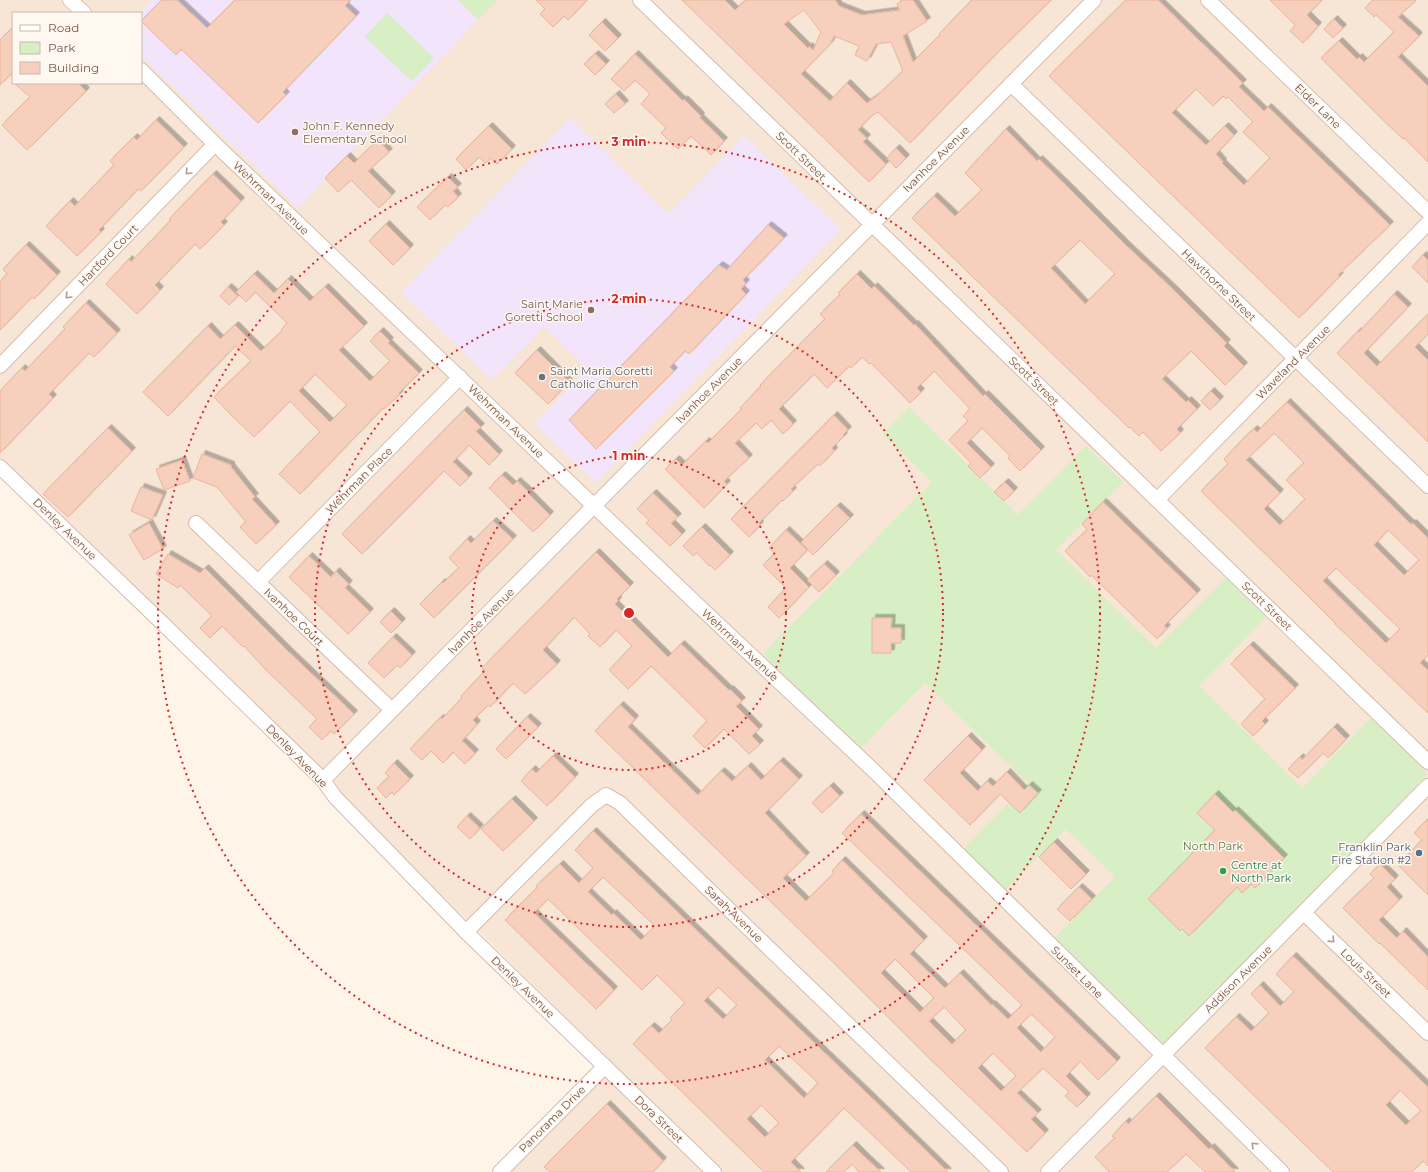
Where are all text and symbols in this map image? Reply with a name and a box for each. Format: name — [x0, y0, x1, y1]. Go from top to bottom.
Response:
legend — [12, 12, 142, 84]
text: Road — [48, 20, 79, 35]
text: Park — [48, 40, 76, 55]
text: Building — [48, 60, 99, 75]
street label: Elder Lane — [1292, 81, 1344, 132]
place label: John F. Kennedy Elementary School — [302, 119, 407, 146]
street label: Ivanhoe Avenue — [900, 123, 972, 195]
marker: John F. Kennedy Elementary School — [290, 127, 300, 137]
street label: Scott Street — [773, 128, 830, 184]
text: 3 min — [611, 134, 647, 149]
street label: Wehrman Avenue — [230, 158, 312, 238]
one-way arrow — [185, 167, 193, 175]
street label: Hartford Court — [75, 221, 141, 289]
street label: Hawthorne Street — [1179, 246, 1260, 325]
one-way arrow — [65, 291, 73, 299]
text: 2 min — [612, 291, 646, 306]
place label: Saint Marie Goretti School — [505, 297, 583, 324]
marker: Saint Marie Goretti School — [586, 305, 596, 315]
street label: Waveland Avenue — [1253, 322, 1333, 402]
street label: Scott Street — [1006, 353, 1063, 409]
street label: Ivanhoe Avenue — [673, 354, 745, 426]
place label: Saint Maria Goretti Catholic Church — [550, 364, 653, 391]
marker: Saint Maria Goretti Catholic Church — [537, 372, 547, 382]
street label: Wehrman Avenue — [465, 381, 547, 461]
street label: Wehrman Place — [323, 443, 396, 516]
text: 1 min — [613, 448, 645, 463]
street label: Denley Avenue — [30, 495, 100, 563]
street label: Scott Street — [1239, 578, 1296, 634]
street label: Ivanhoe Court — [261, 585, 327, 649]
street label: Ivanhoe Avenue — [445, 585, 517, 657]
centre of rings — [622, 606, 636, 620]
street label: Wehrman Avenue — [699, 606, 782, 684]
street label: Denley Avenue — [263, 721, 331, 791]
park label: North Park — [1183, 839, 1244, 853]
place label: Franklin Park Fire Station #2 — [1331, 840, 1411, 867]
marker: Franklin Park Fire Station #2 — [1414, 848, 1424, 858]
place label: Centre at North Park — [1231, 858, 1292, 885]
marker: Centre at North Park — [1218, 866, 1228, 876]
street label: Sarah Avenue — [702, 883, 766, 946]
one-way arrow — [1327, 935, 1335, 943]
street label: Addison Avenue — [1201, 942, 1275, 1016]
street label: Sunset Lane — [1048, 943, 1106, 1001]
street label: Louis Street — [1338, 945, 1395, 1001]
street label: Denley Avenue — [488, 953, 558, 1021]
street label: Panorama Drive — [516, 1082, 589, 1155]
street label: Dora Street — [632, 1092, 687, 1146]
one-way arrow — [1251, 1142, 1259, 1150]

